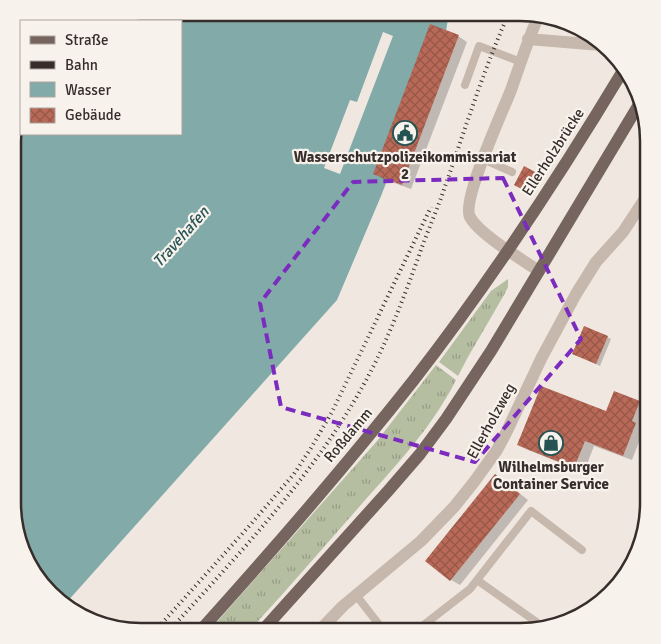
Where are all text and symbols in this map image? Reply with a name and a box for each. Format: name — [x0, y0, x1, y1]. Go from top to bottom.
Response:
legend — [20, 20, 182, 135]
text: Straße — [65, 31, 109, 49]
text: Bahn — [65, 56, 98, 74]
text: Wasser — [65, 81, 111, 99]
street label: Ellerholzbrücke — [518, 105, 588, 199]
text: Gebäude — [65, 106, 121, 124]
public building icon: Wasserschutzpolizeikommissariat 2 — [392, 120, 418, 146]
place label: Wasserschutzpolizeikommissariat 2 — [294, 148, 517, 183]
water label: Travehafen — [149, 202, 214, 271]
street label: Ellerholzweg — [463, 380, 519, 462]
street label: Roßdamm — [320, 404, 376, 466]
shop icon: Wilhelmsburger Container Service — [538, 430, 564, 456]
place label: Wilhelmsburger Container Service — [493, 458, 609, 493]

